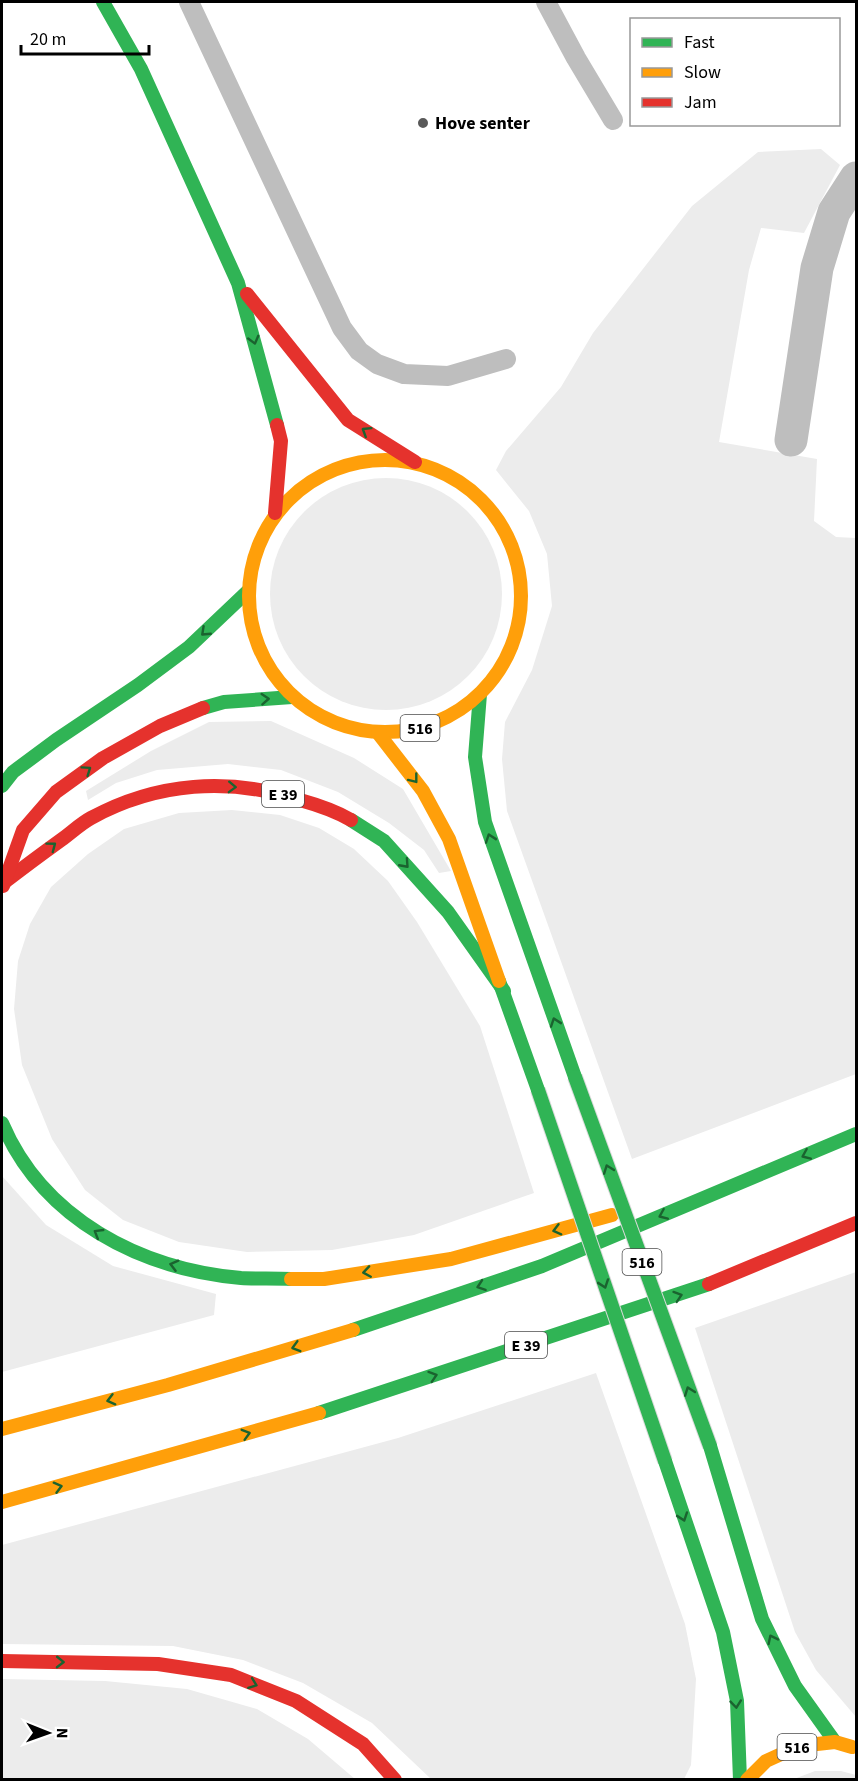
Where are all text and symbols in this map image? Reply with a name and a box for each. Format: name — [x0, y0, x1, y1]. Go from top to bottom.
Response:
scale bar — [21, 18, 148, 56]
legend — [630, 18, 840, 126]
text: 20 m — [30, 27, 66, 52]
text: Fast — [684, 30, 715, 55]
text: Slow — [684, 60, 721, 85]
text: Jam — [684, 90, 717, 115]
place label: Hove senter — [435, 111, 531, 136]
marker: Hove senter — [416, 116, 430, 130]
one-way arrow — [246, 335, 259, 345]
one-way arrow — [362, 427, 372, 439]
one-way arrow — [201, 624, 212, 635]
one-way arrow — [261, 693, 270, 706]
road number: 516 — [400, 715, 440, 741]
one-way arrow — [80, 766, 91, 777]
one-way arrow — [407, 772, 418, 783]
one-way arrow — [228, 780, 237, 793]
road number: E 39 — [262, 781, 304, 807]
one-way arrow — [485, 833, 498, 844]
one-way arrow — [46, 843, 57, 854]
one-way arrow — [398, 857, 409, 868]
one-way arrow — [550, 1017, 563, 1028]
one-way arrow — [801, 1148, 812, 1160]
one-way arrow — [603, 1164, 615, 1175]
one-way arrow — [658, 1208, 669, 1220]
one-way arrow — [552, 1223, 563, 1235]
one-way arrow — [94, 1229, 104, 1241]
road number: 516 — [622, 1249, 662, 1275]
one-way arrow — [169, 1260, 180, 1272]
one-way arrow — [362, 1266, 371, 1278]
one-way arrow — [597, 1278, 610, 1289]
one-way arrow — [476, 1279, 487, 1292]
one-way arrow — [672, 1290, 683, 1303]
road number: E 39 — [505, 1332, 547, 1358]
one-way arrow — [291, 1340, 302, 1352]
one-way arrow — [427, 1371, 438, 1384]
one-way arrow — [684, 1386, 697, 1397]
one-way arrow — [107, 1393, 117, 1405]
one-way arrow — [240, 1429, 251, 1441]
one-way arrow — [53, 1481, 63, 1494]
one-way arrow — [676, 1511, 689, 1521]
one-way arrow — [768, 1634, 780, 1645]
one-way arrow — [55, 1656, 64, 1668]
one-way arrow — [247, 1676, 257, 1689]
one-way arrow — [730, 1699, 742, 1708]
north arrow — [18, 1703, 78, 1763]
text: N — [51, 1728, 73, 1739]
road number: 516 — [778, 1734, 816, 1760]

